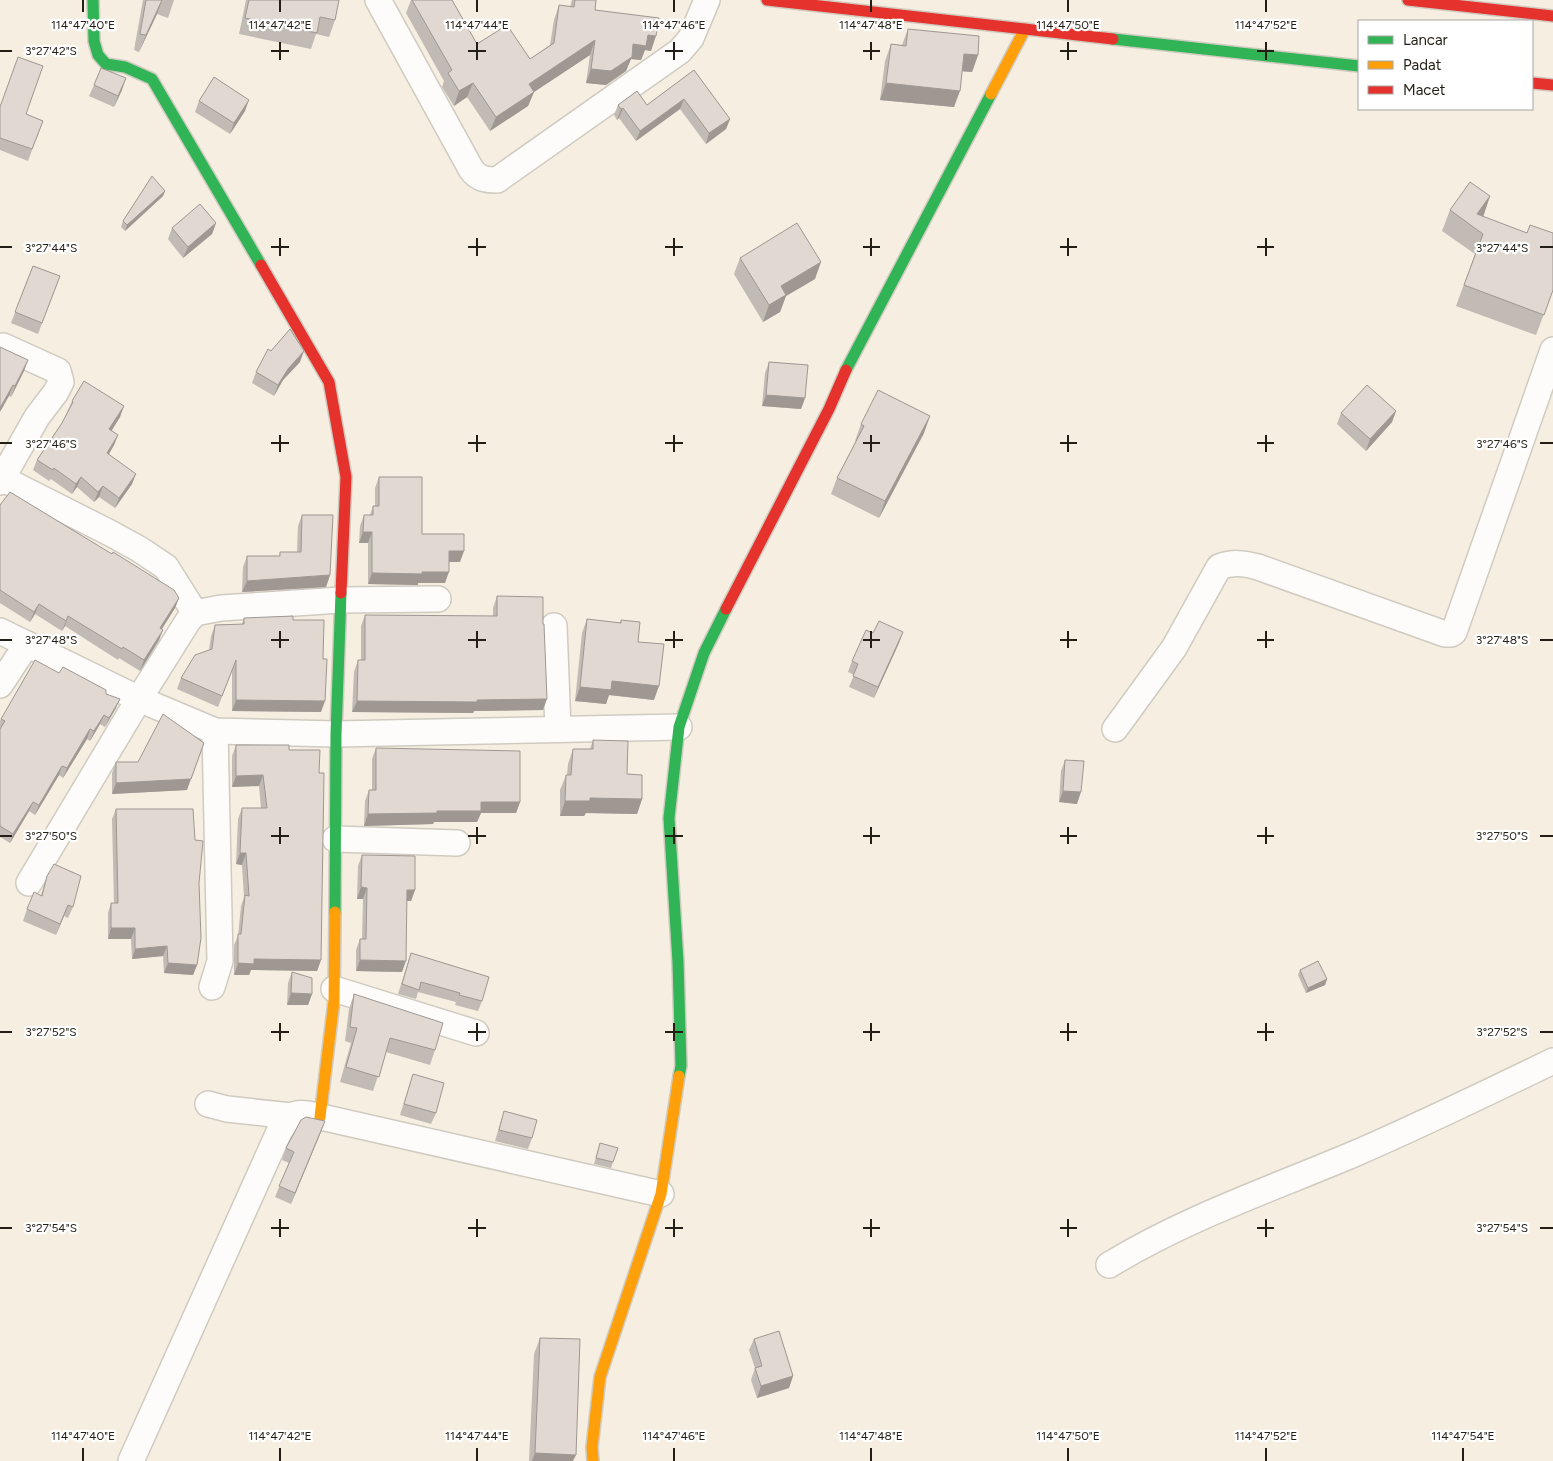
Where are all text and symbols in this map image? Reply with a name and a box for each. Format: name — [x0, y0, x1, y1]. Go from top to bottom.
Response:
text: 114°47'40"E — [51, 18, 115, 32]
text: 114°47'42"E — [248, 18, 312, 32]
text: 114°47'44"E — [445, 18, 509, 32]
text: 114°47'46"E — [642, 18, 706, 32]
text: 114°47'48"E — [839, 18, 903, 32]
text: 114°47'50"E — [1036, 18, 1100, 32]
text: 114°47'52"E — [1235, 18, 1297, 32]
legend — [1358, 20, 1533, 110]
text: Lancar — [1403, 31, 1448, 49]
text: 3°27'42"S — [25, 44, 77, 58]
text: Padat — [1403, 56, 1442, 74]
text: Macet — [1403, 81, 1446, 99]
text: 3°27'44"S — [25, 241, 77, 255]
text: 3°27'44"S — [1476, 241, 1528, 255]
text: 3°27'46"S — [25, 437, 77, 451]
text: 3°27'46"S — [1476, 437, 1528, 451]
text: 3°27'48"S — [25, 633, 77, 647]
text: 3°27'48"S — [1476, 633, 1528, 647]
text: 3°27'50"S — [25, 829, 77, 843]
text: 3°27'50"S — [1476, 829, 1528, 843]
text: 3°27'52"S — [25, 1025, 77, 1039]
text: 3°27'52"S — [1476, 1025, 1528, 1039]
text: 3°27'54"S — [25, 1221, 77, 1235]
text: 3°27'54"S — [1476, 1221, 1528, 1235]
text: 114°47'40"E — [51, 1429, 115, 1443]
text: 114°47'42"E — [248, 1429, 312, 1443]
text: 114°47'44"E — [445, 1429, 509, 1443]
text: 114°47'46"E — [642, 1429, 706, 1443]
text: 114°47'48"E — [839, 1429, 903, 1443]
text: 114°47'50"E — [1036, 1429, 1100, 1443]
text: 114°47'52"E — [1235, 1429, 1297, 1443]
text: 114°47'54"E — [1431, 1429, 1495, 1443]

